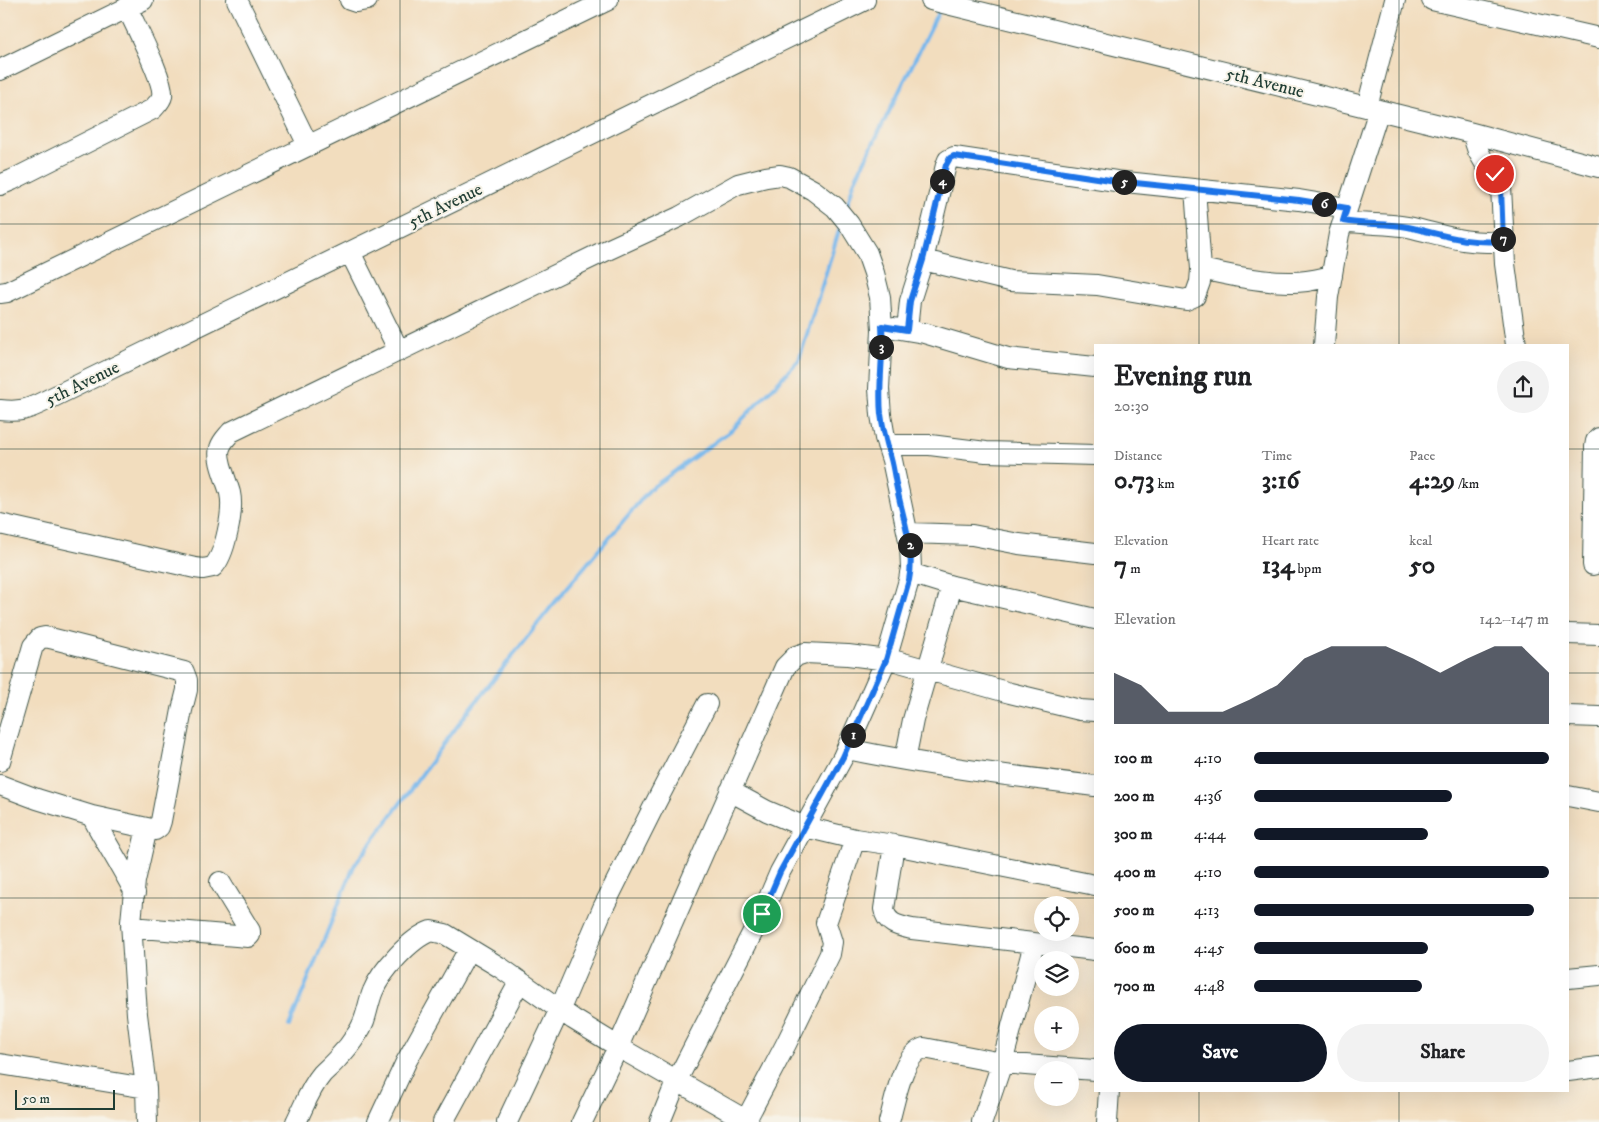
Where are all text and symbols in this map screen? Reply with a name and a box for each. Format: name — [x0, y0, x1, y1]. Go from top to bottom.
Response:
street label: 5th Avenue — [1223, 63, 1306, 103]
pin — [1474, 153, 1516, 195]
icon: check — [1481, 160, 1509, 188]
pin: 4 — [930, 168, 954, 194]
pin: 5 — [1112, 170, 1136, 194]
text: 4 — [938, 172, 947, 190]
text: 5 — [1121, 173, 1128, 191]
street label: 5th Avenue — [405, 178, 486, 233]
pin: 6 — [1312, 192, 1336, 216]
text: 6 — [1321, 195, 1328, 213]
pin: 7 — [1490, 226, 1516, 252]
text: 7 — [1500, 230, 1507, 248]
pin: 3 — [868, 334, 894, 360]
text: 3 — [879, 338, 884, 356]
street label: 5th Avenue — [42, 356, 123, 411]
text: Evening run — [1114, 359, 1252, 394]
button: share — [1497, 361, 1549, 413]
text: 20:30 — [1114, 396, 1149, 416]
text: Distance — [1114, 447, 1162, 465]
text: Time — [1262, 447, 1292, 465]
text: Pace — [1409, 447, 1435, 465]
text: 0.73 — [1114, 465, 1154, 496]
text: 3:16 — [1262, 465, 1300, 496]
text: 4:29 — [1409, 465, 1455, 496]
text: km — [1154, 475, 1175, 493]
text: /km — [1455, 475, 1479, 493]
pin: 2 — [898, 532, 922, 558]
text: Elevation — [1114, 532, 1168, 550]
text: Heart rate — [1262, 532, 1319, 550]
text: kcal — [1409, 532, 1432, 550]
text: 2 — [907, 536, 914, 554]
text: 7 — [1114, 550, 1127, 581]
text: 134 — [1262, 550, 1295, 581]
text: 50 — [1409, 550, 1435, 581]
text: m — [1127, 560, 1141, 578]
text: bpm — [1295, 560, 1322, 578]
text: Elevation — [1114, 609, 1176, 629]
text: 142–147 m — [1479, 609, 1549, 629]
pin: 1 — [840, 722, 866, 748]
text: 1 — [851, 726, 856, 744]
text: 100 m — [1114, 748, 1153, 768]
text: 4:10 — [1194, 748, 1222, 768]
text: 200 m — [1114, 786, 1155, 806]
text: 4:36 — [1194, 786, 1222, 806]
text: 300 m — [1114, 824, 1153, 844]
text: 4:44 — [1194, 824, 1226, 844]
text: 400 m — [1114, 862, 1156, 882]
text: 4:10 — [1194, 862, 1222, 882]
pin — [741, 893, 783, 935]
map controls — [1034, 896, 1079, 1106]
button: locate — [1034, 896, 1079, 941]
icon: arrive — [748, 900, 776, 928]
text: 500 m — [1114, 900, 1155, 920]
text: 4:13 — [1194, 900, 1219, 920]
text: 600 m — [1114, 938, 1155, 958]
text: 4:45 — [1194, 938, 1224, 958]
button: layers — [1034, 951, 1079, 996]
text: 700 m — [1114, 976, 1155, 996]
text: 4:48 — [1194, 976, 1225, 996]
button: + — [1034, 1006, 1079, 1051]
button: Save — [1114, 1024, 1327, 1082]
button: Share — [1337, 1024, 1549, 1082]
button: − — [1034, 1061, 1079, 1106]
scale bar — [15, 1087, 115, 1110]
text: 50 m — [22, 1090, 50, 1108]

